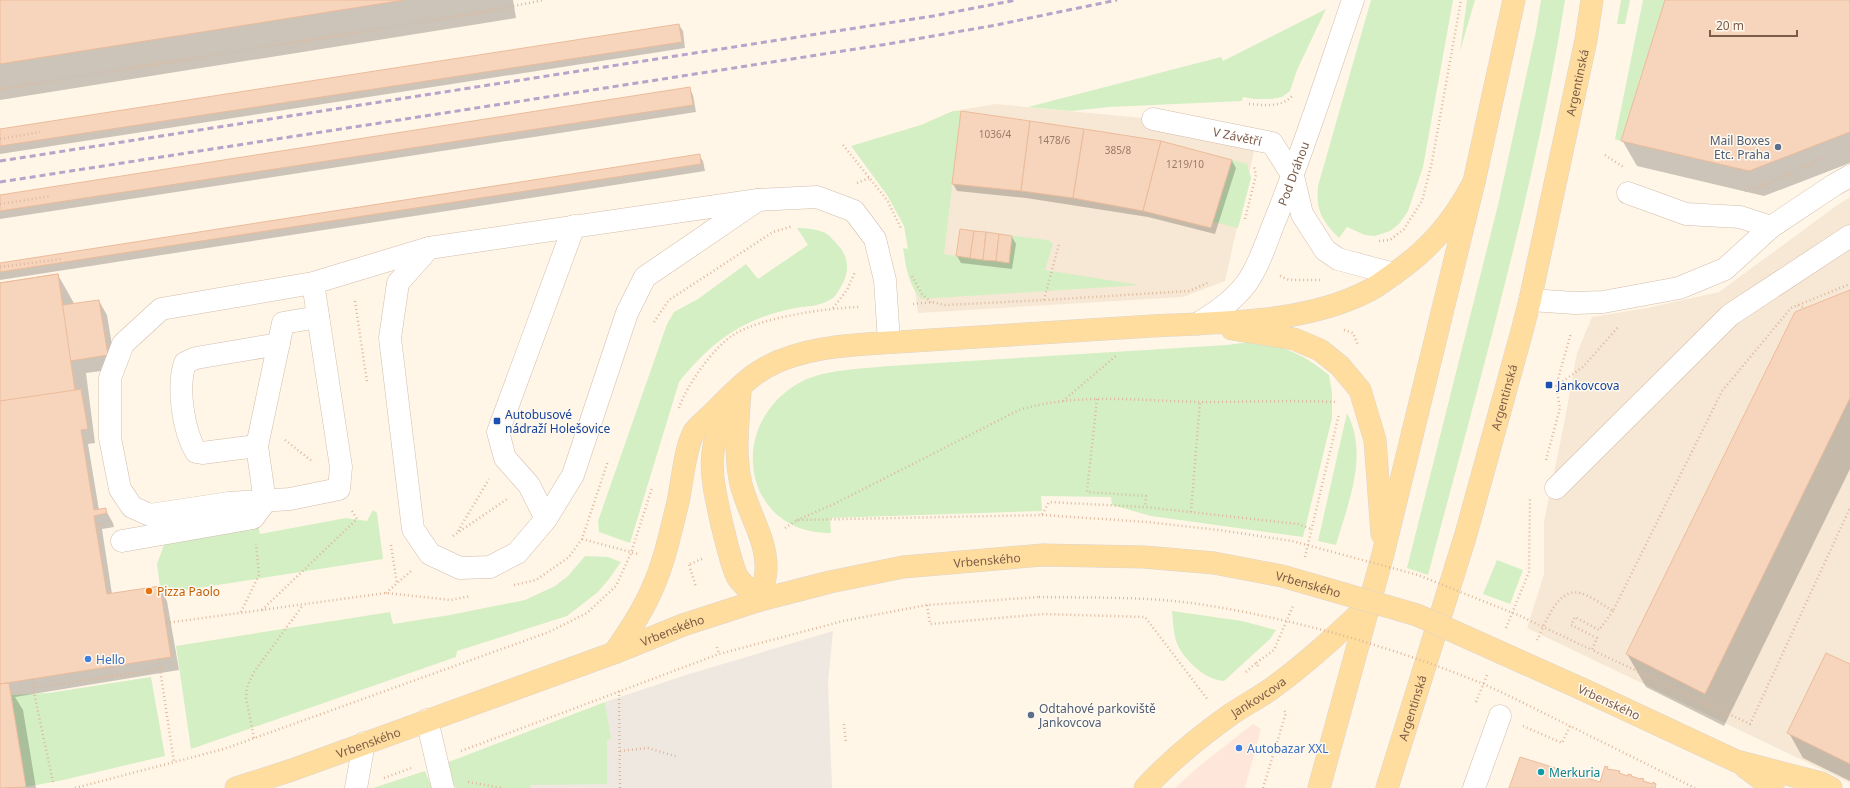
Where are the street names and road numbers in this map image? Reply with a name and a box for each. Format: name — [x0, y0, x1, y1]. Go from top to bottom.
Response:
street label: Argentinská — [1561, 48, 1592, 118]
street label: V Závětří — [1211, 123, 1264, 149]
street label: Pod Dráhou — [1273, 139, 1313, 208]
street label: Argentinská — [1487, 362, 1521, 432]
street label: Vrbenského — [953, 548, 1021, 571]
street label: Vrbenského — [1274, 566, 1343, 601]
street label: Vrbenského — [638, 610, 706, 650]
street label: Jankovcova — [1226, 672, 1289, 721]
street label: Argentinská — [1394, 673, 1430, 743]
street label: Vrbenského — [1575, 680, 1643, 724]
street label: Vrbenského — [334, 723, 403, 762]

